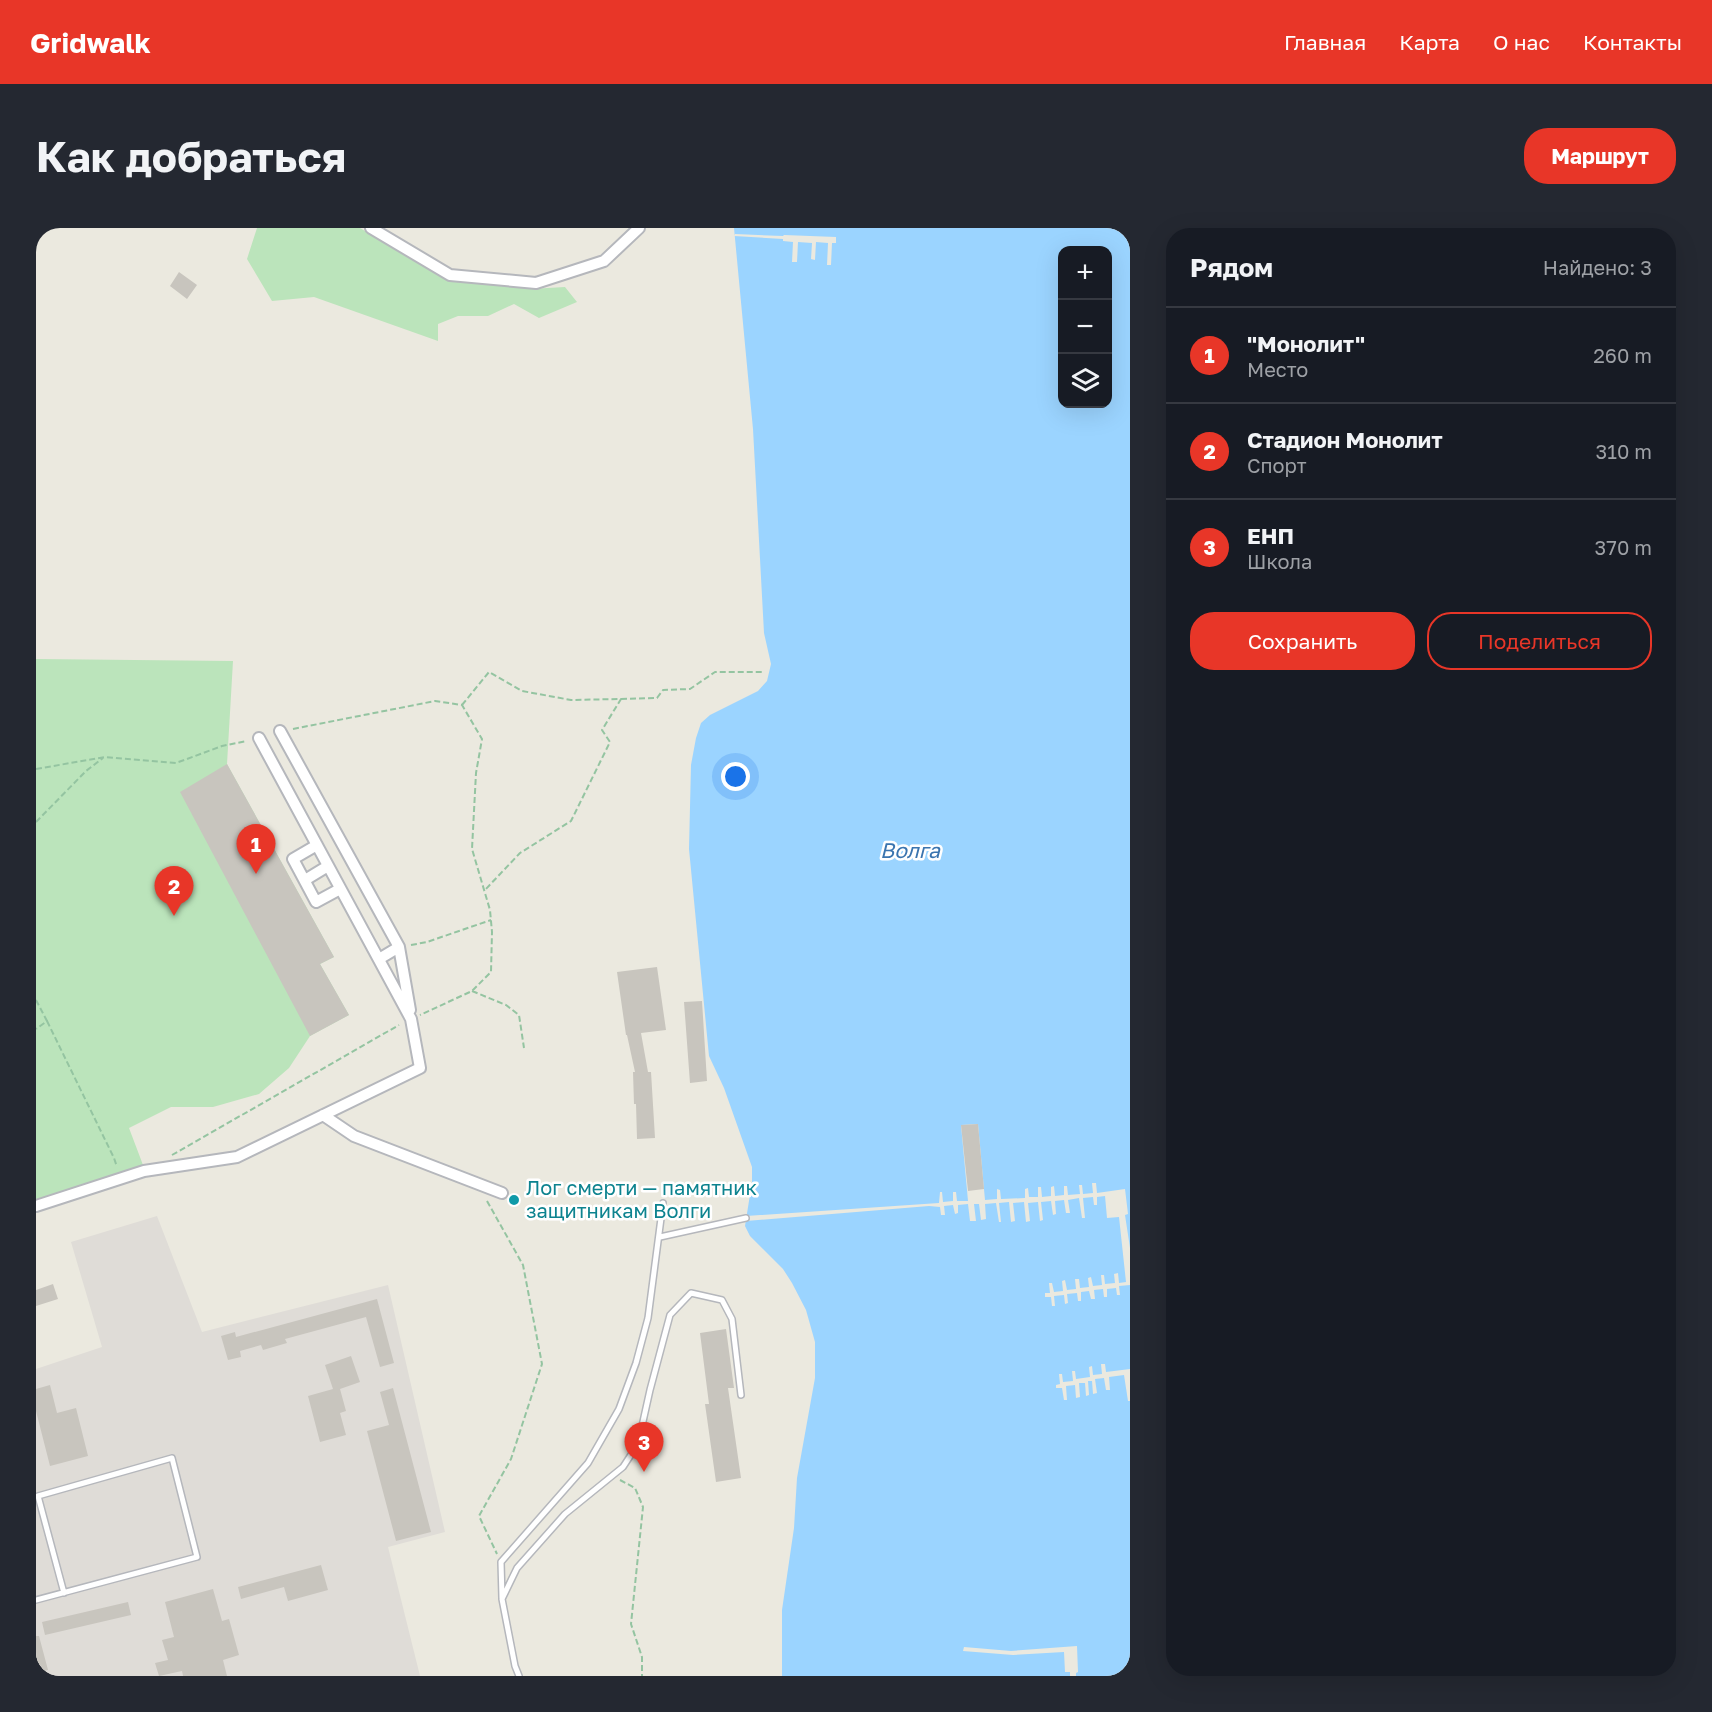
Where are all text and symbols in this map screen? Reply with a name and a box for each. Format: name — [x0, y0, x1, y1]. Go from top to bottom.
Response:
text: Gridwalk — [30, 26, 151, 59]
text: Главная — [1284, 29, 1366, 55]
text: Карта — [1399, 29, 1460, 55]
text: О нас — [1493, 29, 1550, 55]
text: Контакты — [1583, 29, 1682, 55]
button: Маршрут — [1524, 128, 1676, 184]
text: Как добраться — [36, 131, 346, 181]
map controls — [1058, 246, 1112, 408]
button: + — [1058, 246, 1112, 300]
text: Рядом — [1190, 252, 1273, 283]
text: Найдено: 3 — [1543, 255, 1652, 279]
button: − — [1058, 300, 1112, 354]
text: "Монолит" — [1247, 330, 1365, 357]
text: 1 — [1204, 343, 1215, 367]
text: 260 m — [1593, 343, 1652, 367]
button: layers — [1058, 354, 1112, 408]
text: Место — [1247, 357, 1308, 381]
text: Стадион Монолит — [1247, 426, 1443, 453]
text: 2 — [1203, 439, 1216, 463]
text: 310 m — [1596, 439, 1652, 463]
text: Спорт — [1247, 453, 1307, 477]
text: ЕНП — [1247, 522, 1294, 549]
text: 3 — [1203, 535, 1216, 559]
text: 370 m — [1595, 535, 1652, 559]
text: Школа — [1247, 549, 1312, 573]
button: Сохранить — [1190, 612, 1415, 670]
button: Поделиться — [1427, 612, 1652, 670]
your location — [721, 762, 750, 791]
pin: 1 — [236, 824, 276, 874]
water label: Волга — [880, 837, 941, 863]
pin: 2 — [154, 866, 194, 916]
place label: Лог смерти — памятник защитникам Волги — [526, 1175, 757, 1222]
marker: Лог смерти — памятник защитникам Волги — [507, 1193, 521, 1207]
pin: 3 — [624, 1422, 664, 1472]

